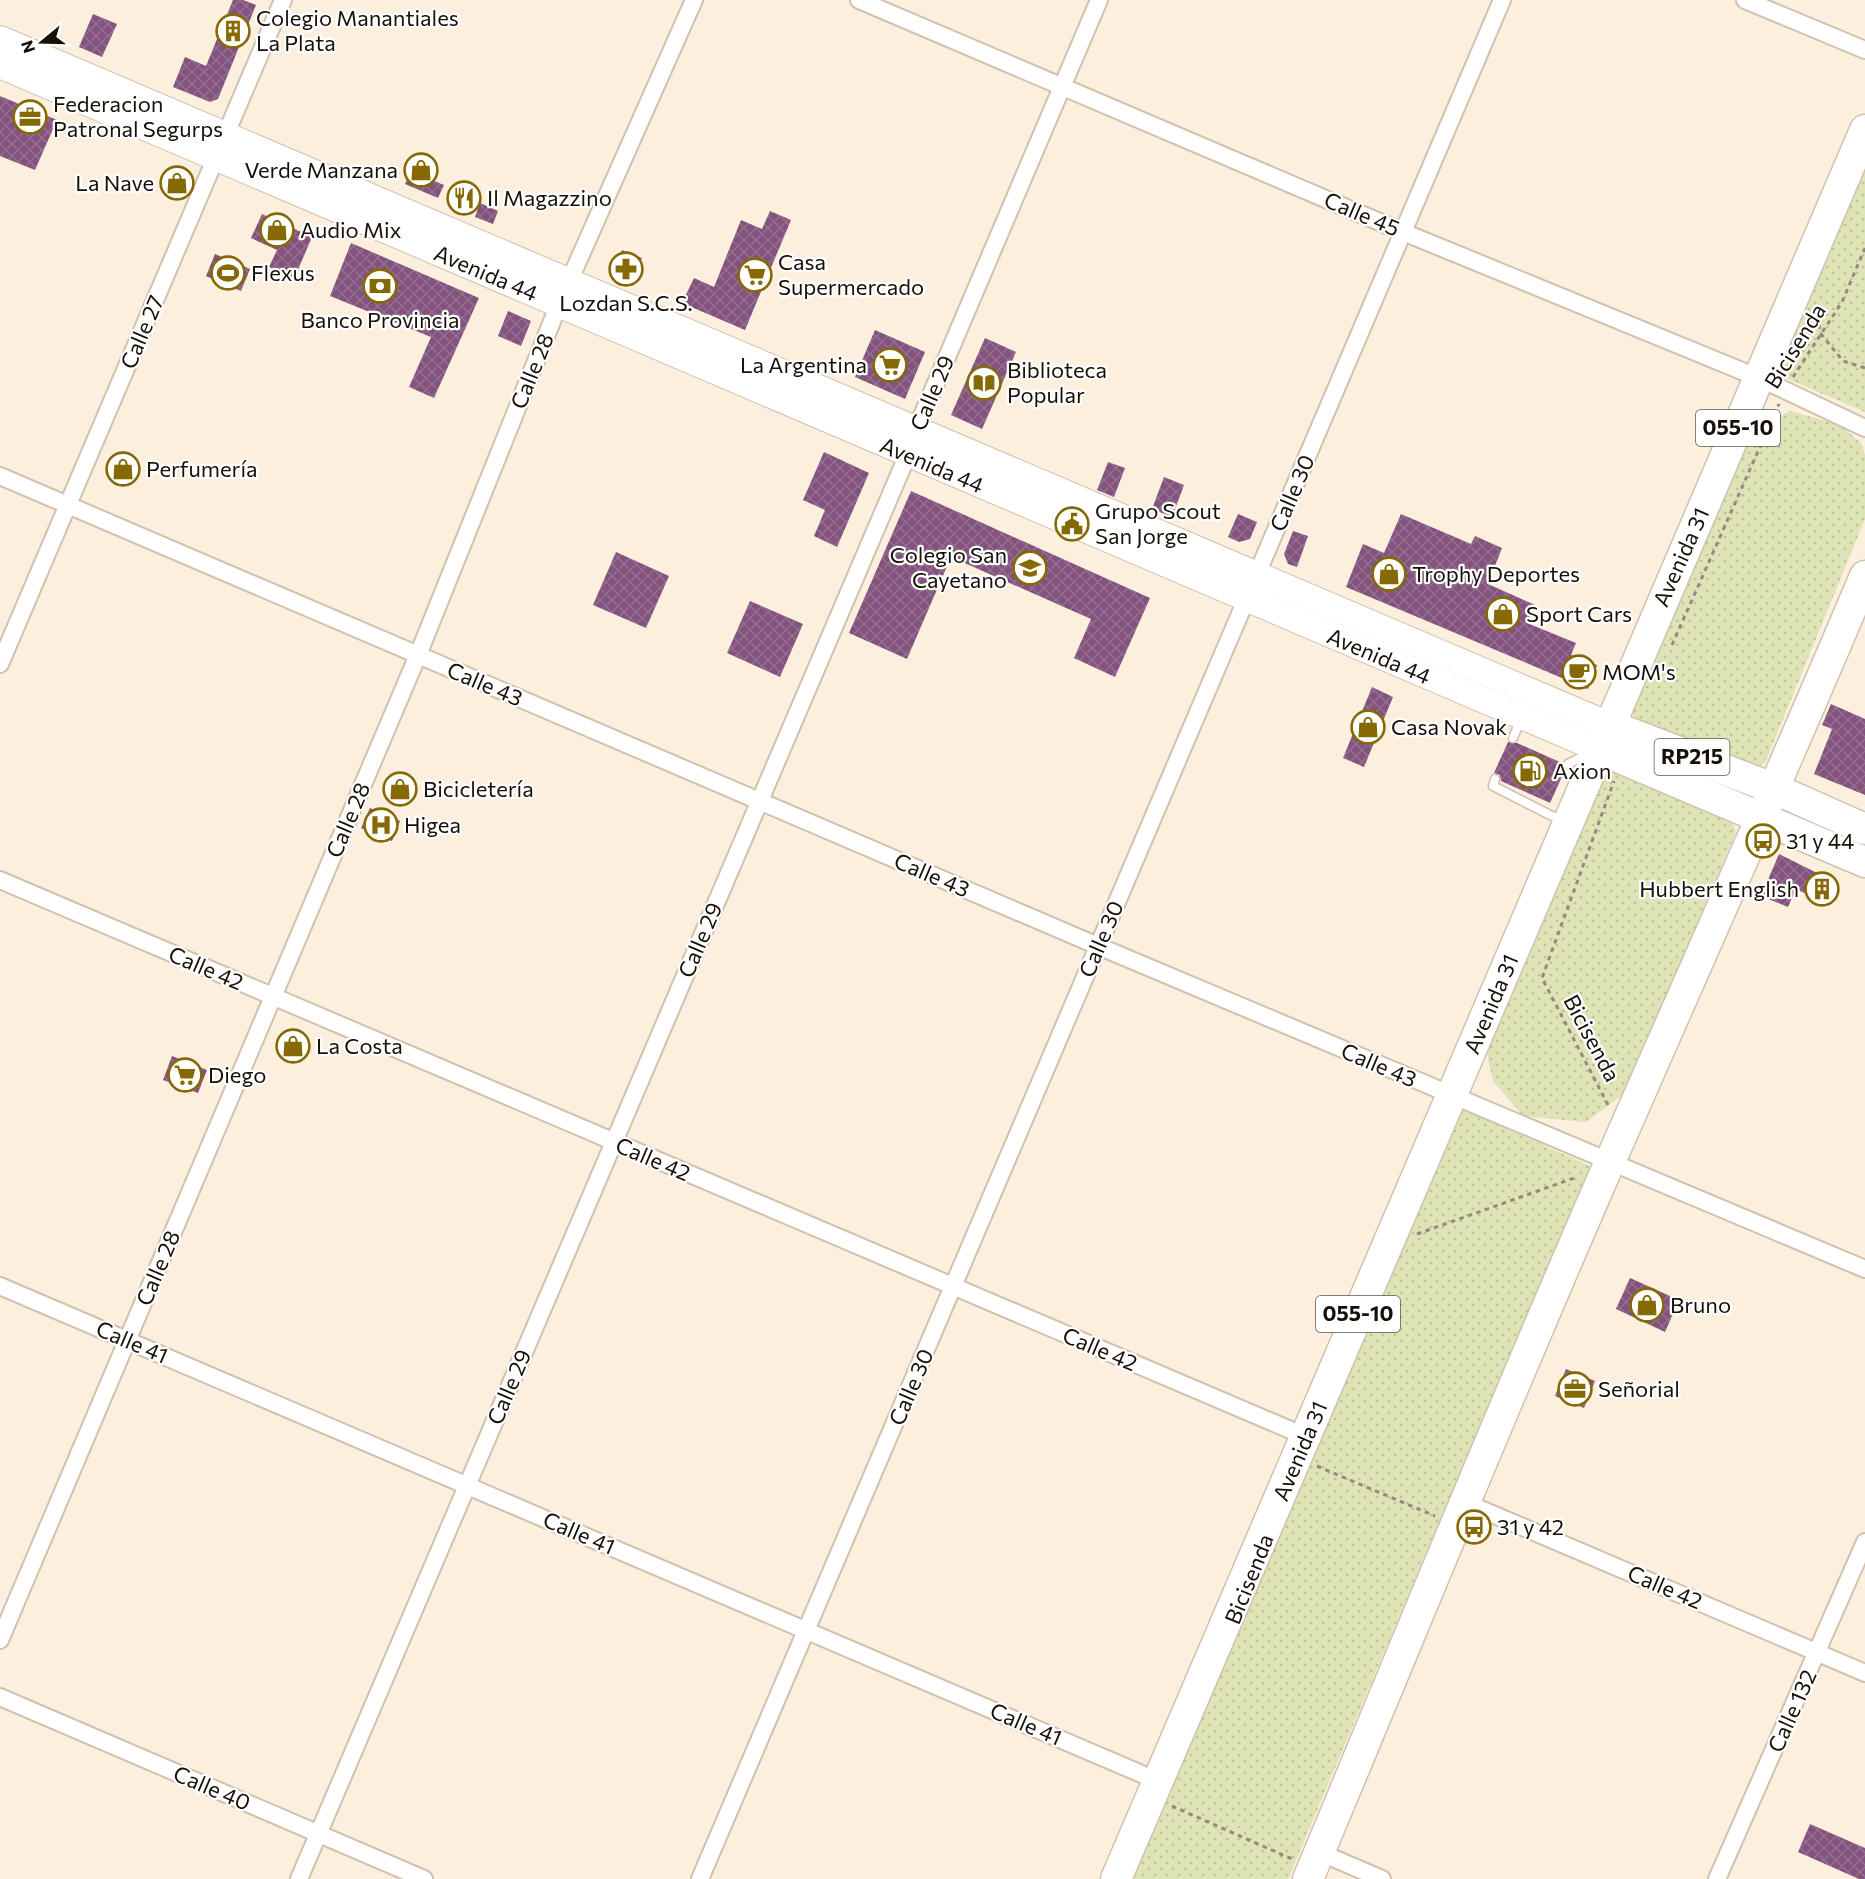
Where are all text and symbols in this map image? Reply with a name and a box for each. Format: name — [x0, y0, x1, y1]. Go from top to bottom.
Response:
place label: Colegio Manantiales La Plata — [256, 4, 459, 56]
north arrow — [12, 12, 72, 72]
building icon: Colegio Manantiales La Plata — [215, 13, 251, 49]
text: N — [16, 38, 38, 56]
place label: Federacion Patronal Segurps — [53, 90, 223, 142]
office icon: Federacion Patronal Segurps — [12, 99, 48, 135]
shop icon: Verde Manzana — [403, 152, 439, 188]
place label: Verde Manzana — [244, 156, 398, 183]
shop icon: La Nave — [159, 165, 195, 201]
place label: La Nave — [75, 169, 154, 196]
restaurant icon: Il Magazzino — [446, 180, 482, 216]
place label: Il Magazzino — [487, 184, 612, 211]
street label: Calle 45 — [1320, 186, 1404, 241]
shop icon: Audio Mix — [259, 212, 295, 248]
place label: Audio Mix — [300, 216, 402, 243]
street label: Avenida 44 — [430, 239, 542, 306]
place label: Casa Supermercado — [778, 248, 924, 300]
pharmacy icon: Lozdan S.C.S. — [608, 251, 644, 287]
sports icon: Flexus — [210, 255, 246, 291]
supermarket icon: Casa Supermercado — [737, 257, 773, 293]
place label: Flexus — [251, 259, 315, 286]
bank icon: Banco Provincia — [362, 268, 398, 304]
place label: Lozdan S.C.S. — [559, 289, 693, 316]
street label: Calle 27 — [114, 291, 169, 373]
street label: Bicisenda — [1758, 298, 1831, 393]
place label: Banco Provincia — [300, 306, 460, 333]
street label: Calle 28 — [504, 329, 559, 413]
supermarket icon: La Argentina — [872, 347, 908, 383]
place label: La Argentina — [740, 351, 867, 378]
street label: Calle 29 — [904, 351, 959, 434]
place label: Biblioteca Popular — [1007, 356, 1107, 408]
library icon: Biblioteca Popular — [966, 365, 1002, 401]
road number: 055-10 — [1696, 410, 1780, 446]
street label: Avenida 44 — [876, 431, 988, 498]
street label: Calle 30 — [1263, 450, 1320, 535]
shop icon: Perfumería — [105, 451, 141, 487]
place label: Perfumería — [146, 455, 258, 482]
place label: Grupo Scout San Jorge — [1095, 497, 1221, 549]
street label: Avenida 31 — [1647, 503, 1714, 610]
public building icon: Grupo Scout San Jorge — [1054, 506, 1090, 542]
place label: Colegio San Cayetano — [890, 541, 1007, 593]
school or university icon: Colegio San Cayetano — [1012, 550, 1048, 586]
shop icon: Trophy Deportes — [1371, 556, 1407, 592]
place label: Trophy Deportes — [1412, 560, 1580, 587]
shop icon: Sport Cars — [1485, 596, 1521, 632]
place label: Sport Cars — [1526, 600, 1632, 627]
street label: Avenida 44 — [1323, 622, 1435, 689]
cafe icon: MOM's — [1561, 654, 1597, 690]
street label: Calle 43 — [443, 656, 527, 711]
place label: MOM's — [1602, 658, 1676, 685]
shop icon: Casa Novak — [1350, 709, 1386, 745]
place label: Casa Novak — [1391, 713, 1507, 740]
road number: RP215 — [1654, 739, 1730, 775]
fuel station icon: Axion — [1512, 753, 1548, 789]
place label: Axion — [1553, 757, 1611, 784]
shop icon: Bicicletería — [382, 771, 418, 807]
place label: Bicicletería — [423, 775, 534, 802]
street label: Calle 28 — [320, 778, 375, 861]
hospital icon: Higea — [363, 807, 399, 843]
place label: Higea — [404, 811, 461, 838]
bus stop icon: 31 y 44 — [1745, 823, 1781, 859]
place label: 31 y 44 — [1786, 827, 1854, 854]
street label: Calle 43 — [890, 847, 974, 902]
building icon: Hubbert English — [1804, 871, 1840, 907]
place label: Hubbert English — [1639, 875, 1799, 902]
street label: Calle 30 — [1072, 896, 1129, 981]
street label: Calle 29 — [672, 898, 727, 981]
street label: Calle 42 — [165, 940, 248, 995]
street label: Avenida 31 — [1458, 950, 1524, 1058]
street label: Bicisenda — [1558, 990, 1627, 1086]
shop icon: La Costa — [275, 1028, 311, 1064]
place label: La Costa — [316, 1032, 403, 1059]
street label: Calle 43 — [1337, 1037, 1421, 1092]
supermarket icon: Diego — [167, 1057, 203, 1093]
place label: Diego — [208, 1061, 266, 1088]
street label: Calle 42 — [612, 1131, 695, 1186]
street label: Calle 28 — [130, 1226, 185, 1309]
shop icon: Bruno — [1629, 1287, 1665, 1323]
place label: Bruno — [1670, 1291, 1731, 1318]
road number: 055-10 — [1316, 1296, 1400, 1332]
street label: Calle 41 — [92, 1314, 172, 1369]
street label: Calle 42 — [1059, 1321, 1142, 1376]
street label: Calle 30 — [882, 1344, 939, 1429]
street label: Calle 29 — [481, 1345, 536, 1428]
office icon: Señorial — [1557, 1371, 1593, 1407]
place label: Señorial — [1598, 1375, 1680, 1402]
street label: Avenida 31 — [1267, 1397, 1333, 1505]
street label: Calle 41 — [539, 1505, 619, 1560]
bus stop icon: 31 y 42 — [1456, 1509, 1492, 1545]
place label: 31 y 42 — [1497, 1513, 1564, 1540]
street label: Bicisenda — [1218, 1530, 1279, 1628]
street label: Calle 42 — [1624, 1559, 1707, 1614]
street label: Calle 132 — [1761, 1665, 1822, 1756]
street label: Calle 41 — [986, 1696, 1066, 1751]
street label: Calle 40 — [170, 1759, 255, 1816]

